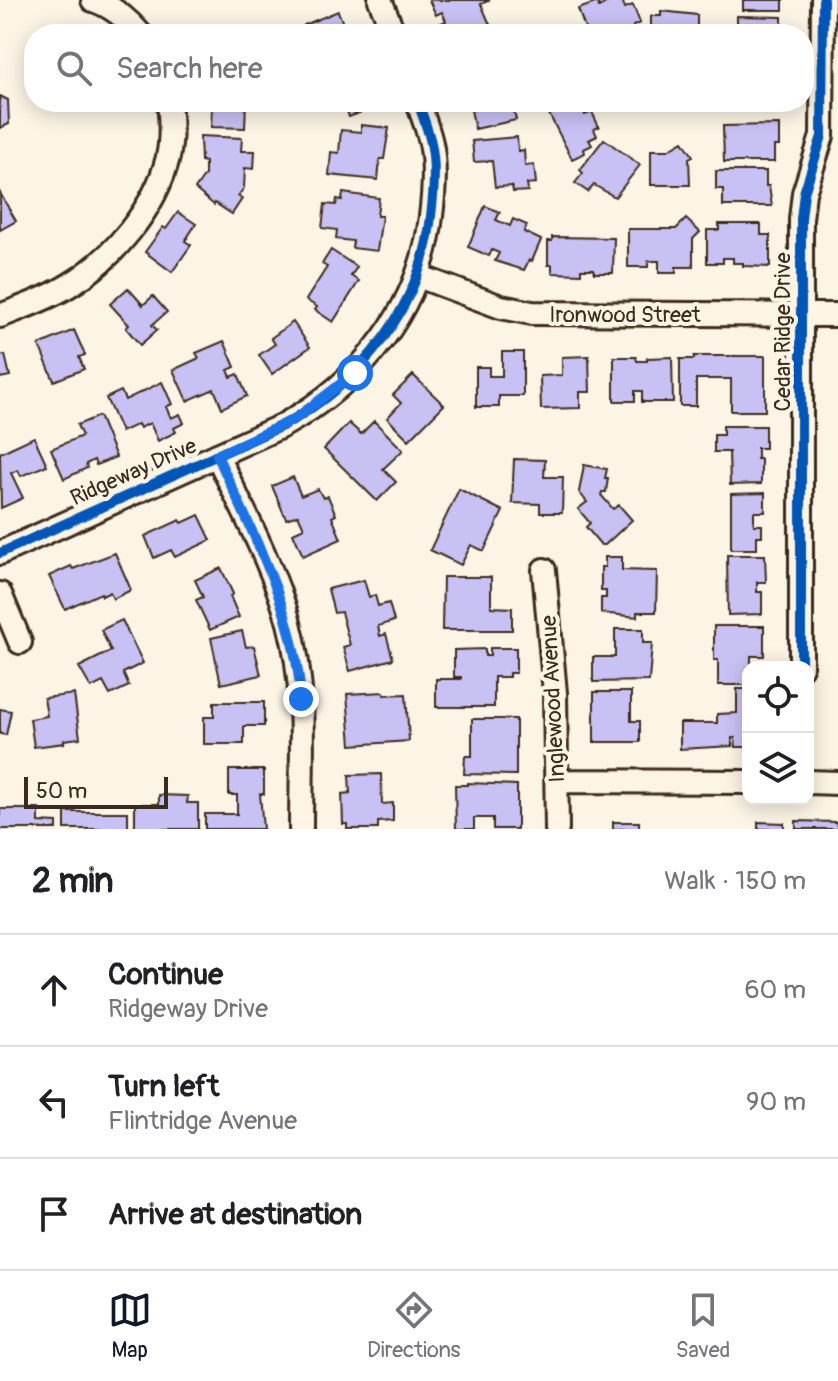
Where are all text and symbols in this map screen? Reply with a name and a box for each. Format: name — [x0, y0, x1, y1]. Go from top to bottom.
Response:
search box — [24, 24, 814, 112]
icon: search — [52, 46, 96, 90]
text: Search here — [116, 50, 263, 87]
street label: Cedar Ridge Drive — [769, 252, 797, 412]
street label: Ironwood Street — [549, 301, 701, 329]
route start — [337, 355, 373, 391]
street label: Ridgeway Drive — [66, 432, 201, 512]
street label: Inglewood Avenue — [535, 614, 571, 783]
map controls — [742, 661, 814, 805]
button: locate — [742, 661, 814, 733]
route end — [283, 681, 319, 717]
button: layers — [742, 733, 814, 805]
scale bar — [24, 773, 168, 809]
text: 50 m — [36, 777, 87, 805]
text: 2 min — [32, 860, 114, 903]
text: Walk · 150 m — [664, 865, 806, 897]
text: Continue — [108, 956, 223, 993]
icon: ahead — [32, 968, 76, 1012]
text: 60 m — [744, 974, 806, 1006]
text: Ridgeway Drive — [108, 993, 268, 1025]
text: Turn left — [108, 1068, 219, 1105]
icon: left — [32, 1080, 76, 1124]
text: 90 m — [746, 1086, 806, 1118]
text: Flintridge Avenue — [108, 1105, 297, 1137]
icon: arrive — [32, 1192, 76, 1236]
text: Arrive at destination — [108, 1196, 362, 1233]
tab: Map — [108, 1288, 152, 1364]
tab: Directions — [367, 1288, 460, 1364]
tab: Saved — [676, 1288, 730, 1364]

